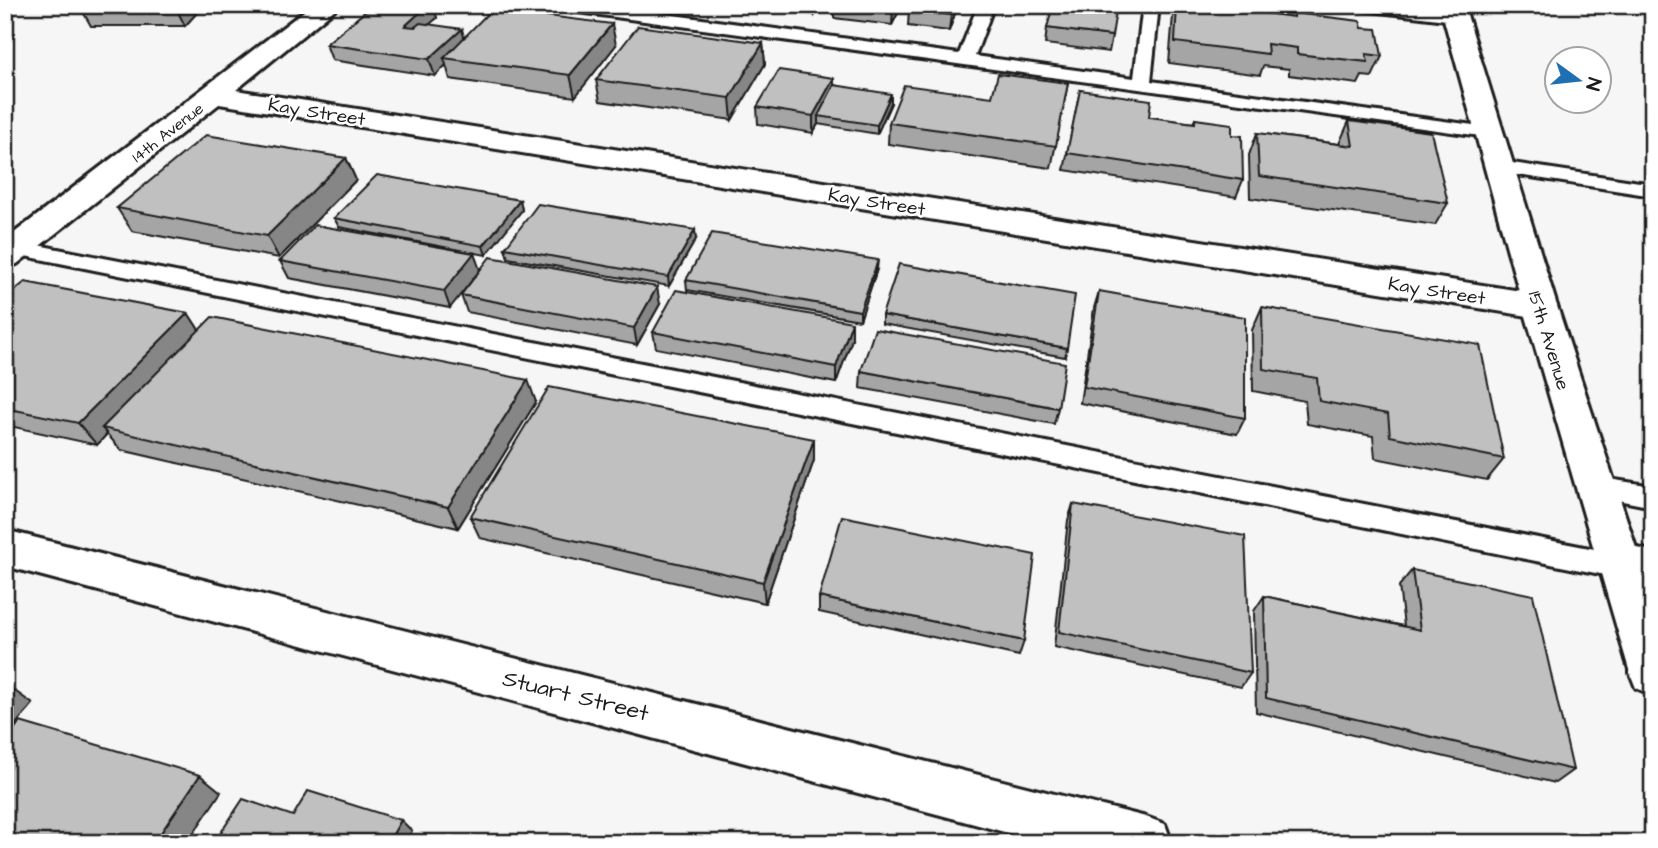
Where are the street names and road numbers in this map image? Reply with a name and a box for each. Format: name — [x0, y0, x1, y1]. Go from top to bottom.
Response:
street label: Kay Street — [266, 91, 367, 135]
street label: 14th Avenue — [127, 98, 208, 168]
street label: Kay Street — [826, 181, 927, 225]
street label: Kay Street — [1386, 270, 1487, 314]
street label: 15th Avenue — [1521, 288, 1576, 393]
street label: Stuart Street — [499, 662, 653, 730]

